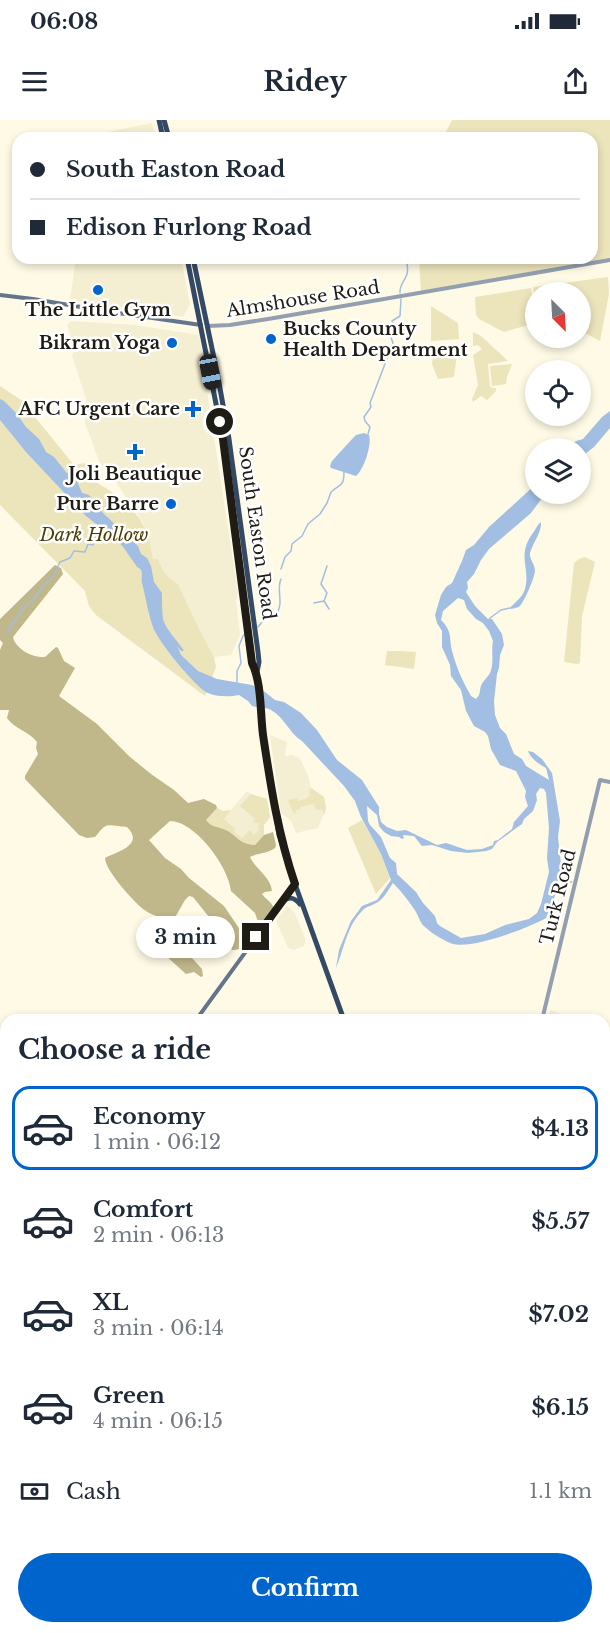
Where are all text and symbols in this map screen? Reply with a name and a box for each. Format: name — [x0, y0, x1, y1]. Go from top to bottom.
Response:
text: 06:08 — [30, 8, 98, 35]
icon: menu — [18, 65, 51, 98]
text: Ridey — [263, 65, 347, 98]
icon: share — [559, 65, 592, 98]
text: South Easton Road — [66, 156, 285, 183]
text: Edison Furlong Road — [66, 214, 312, 241]
street label: Almshouse Road — [224, 276, 381, 322]
north arrow — [525, 282, 591, 348]
map controls — [525, 282, 591, 504]
marker: The Little Gym — [91, 283, 105, 297]
place label: The Little Gym — [25, 299, 171, 321]
place label: Bucks County Health Department — [283, 318, 468, 361]
place label: Bikram Yoga — [39, 332, 161, 354]
marker: Bucks County Health Department — [264, 332, 278, 346]
marker: Bikram Yoga — [165, 336, 179, 350]
car — [198, 353, 222, 391]
button: locate — [525, 360, 591, 426]
place label: AFC Urgent Care — [17, 398, 180, 420]
marker: AFC Urgent Care — [184, 400, 202, 418]
route start — [206, 408, 233, 435]
button: layers — [525, 438, 591, 504]
marker: Joli Beautique — [126, 443, 144, 461]
street label: South Easton Road — [234, 445, 280, 621]
place label: Joli Beautique — [64, 463, 202, 485]
place label: Pure Barre — [56, 493, 159, 515]
marker: Pure Barre — [164, 497, 178, 511]
park label: Dark Hollow — [39, 524, 148, 546]
street label: Turk Road — [535, 847, 581, 947]
callout: 3 min — [136, 916, 235, 958]
route end — [242, 923, 269, 950]
text: 3 min — [155, 925, 216, 949]
text: Choose a ride — [18, 1033, 211, 1066]
icon: car — [21, 1101, 75, 1155]
text: Economy — [93, 1103, 205, 1130]
text: $4.13 — [531, 1115, 589, 1142]
text: 1 min · 06:12 — [93, 1130, 221, 1154]
icon: car — [21, 1194, 75, 1248]
text: Comfort — [93, 1196, 193, 1223]
text: $5.57 — [532, 1208, 589, 1235]
text: 2 min · 06:13 — [93, 1223, 224, 1247]
icon: car — [21, 1287, 75, 1341]
text: XL — [93, 1289, 128, 1316]
text: $7.02 — [529, 1301, 589, 1328]
text: 3 min · 06:14 — [93, 1316, 224, 1340]
icon: car — [21, 1380, 75, 1434]
text: Green — [93, 1382, 165, 1409]
text: $6.15 — [532, 1394, 589, 1421]
text: 4 min · 06:15 — [93, 1409, 223, 1433]
icon: cash — [18, 1475, 51, 1508]
text: Cash — [66, 1478, 121, 1505]
text: 1.1 km — [529, 1479, 592, 1503]
button: Confirm — [18, 1553, 592, 1622]

